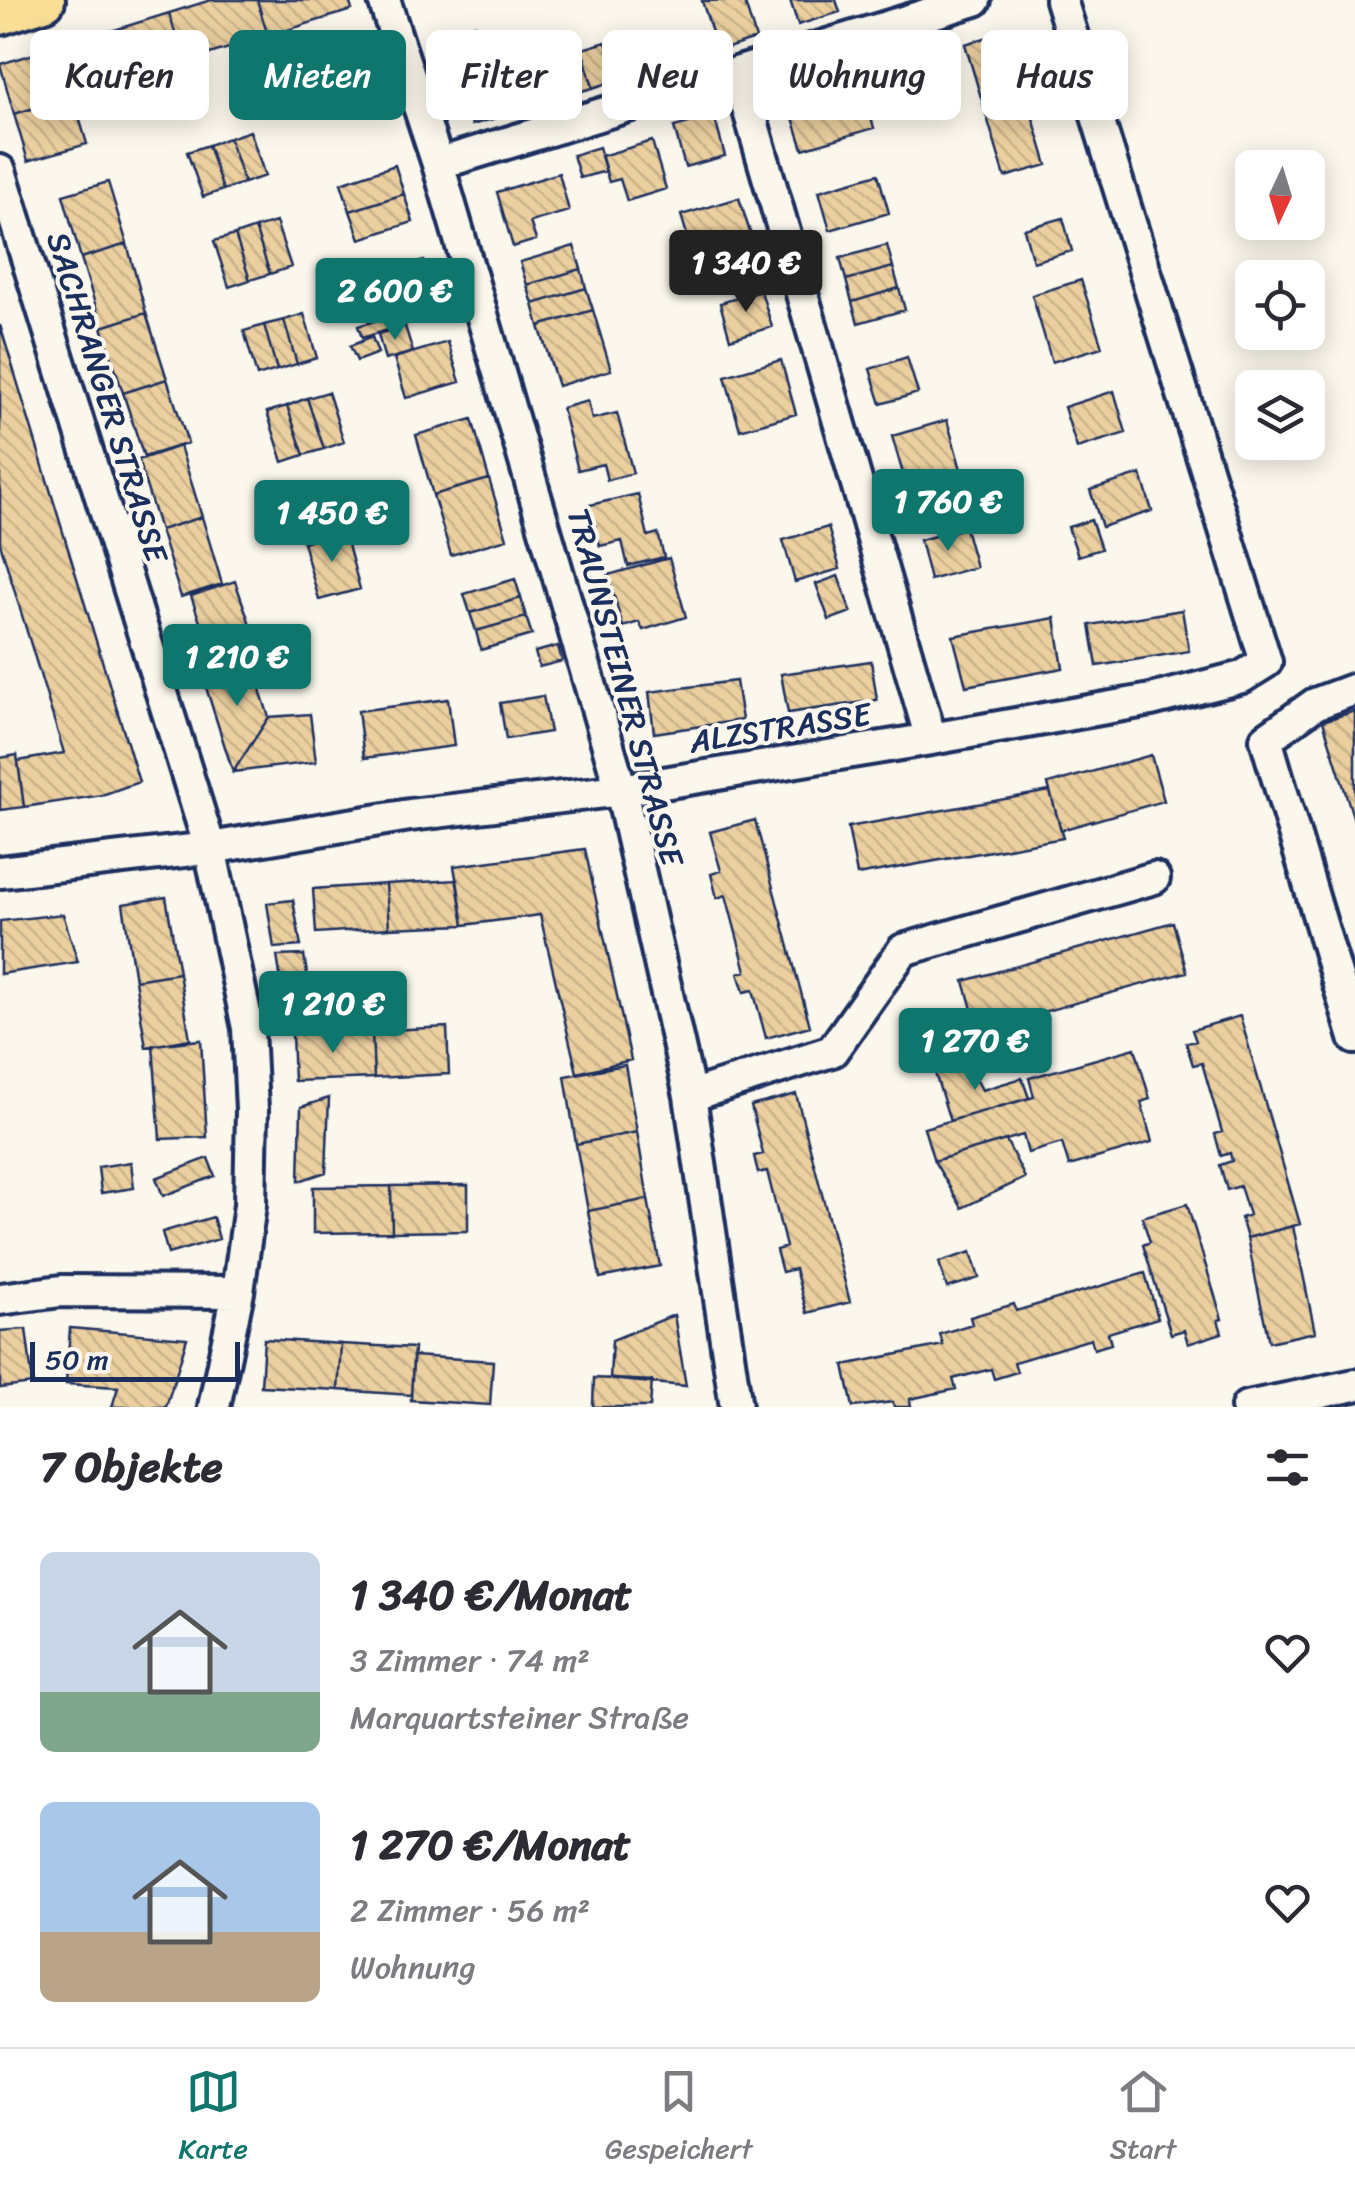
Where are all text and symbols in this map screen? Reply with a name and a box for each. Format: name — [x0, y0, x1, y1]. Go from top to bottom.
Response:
chip: Kaufen — [30, 30, 209, 120]
chip: Mieten — [229, 30, 406, 120]
chip: Filter — [426, 30, 582, 120]
chip: Neu — [602, 30, 733, 120]
chip: Wohnung — [753, 30, 961, 120]
chip: Haus — [981, 30, 1128, 120]
north arrow — [1235, 150, 1325, 240]
map controls — [1235, 150, 1325, 460]
street label: SACHRANGER STRASSE — [30, 225, 185, 572]
pin: 1 340 € — [654, 230, 838, 315]
text: 1 340 € — [691, 234, 801, 291]
pin: 2 600 € — [303, 258, 487, 343]
button: locate — [1235, 260, 1325, 350]
text: 2 600 € — [338, 262, 452, 319]
button: layers — [1235, 370, 1325, 460]
pin: 1 760 € — [856, 469, 1040, 554]
text: 1 760 € — [894, 473, 1002, 530]
pin: 1 450 € — [240, 480, 424, 565]
text: 1 450 € — [276, 484, 388, 541]
street label: TRAUNSTEINER STRASSE — [550, 502, 701, 874]
pin: 1 210 € — [145, 624, 329, 709]
text: 1 210 € — [185, 628, 289, 685]
street label: ALZSTRASSE — [684, 685, 877, 771]
pin: 1 210 € — [241, 971, 425, 1056]
text: 1 210 € — [281, 975, 385, 1032]
pin: 1 270 € — [883, 1008, 1067, 1093]
text: 1 270 € — [921, 1012, 1029, 1069]
text: 50 m — [45, 1335, 109, 1384]
scale bar — [30, 1337, 240, 1382]
text: 7 Objekte — [40, 1430, 223, 1504]
icon: filters — [1260, 1440, 1315, 1495]
text: 1 340 €/Monat — [350, 1558, 632, 1632]
icon: home — [120, 1592, 240, 1712]
icon: heart — [1260, 1625, 1315, 1680]
text: 3 Zimmer · 74 m² — [350, 1632, 590, 1689]
text: Marquartsteiner Straße — [350, 1689, 689, 1746]
text: 1 270 €/Monat — [350, 1808, 631, 1882]
icon: home — [120, 1842, 240, 1962]
icon: heart — [1260, 1875, 1315, 1930]
text: 2 Zimmer · 56 m² — [350, 1882, 590, 1939]
text: Wohnung — [350, 1939, 476, 1996]
tab: Karte — [179, 2064, 248, 2173]
tab: Gespeichert — [605, 2064, 752, 2173]
tab: Start — [1110, 2064, 1176, 2173]

